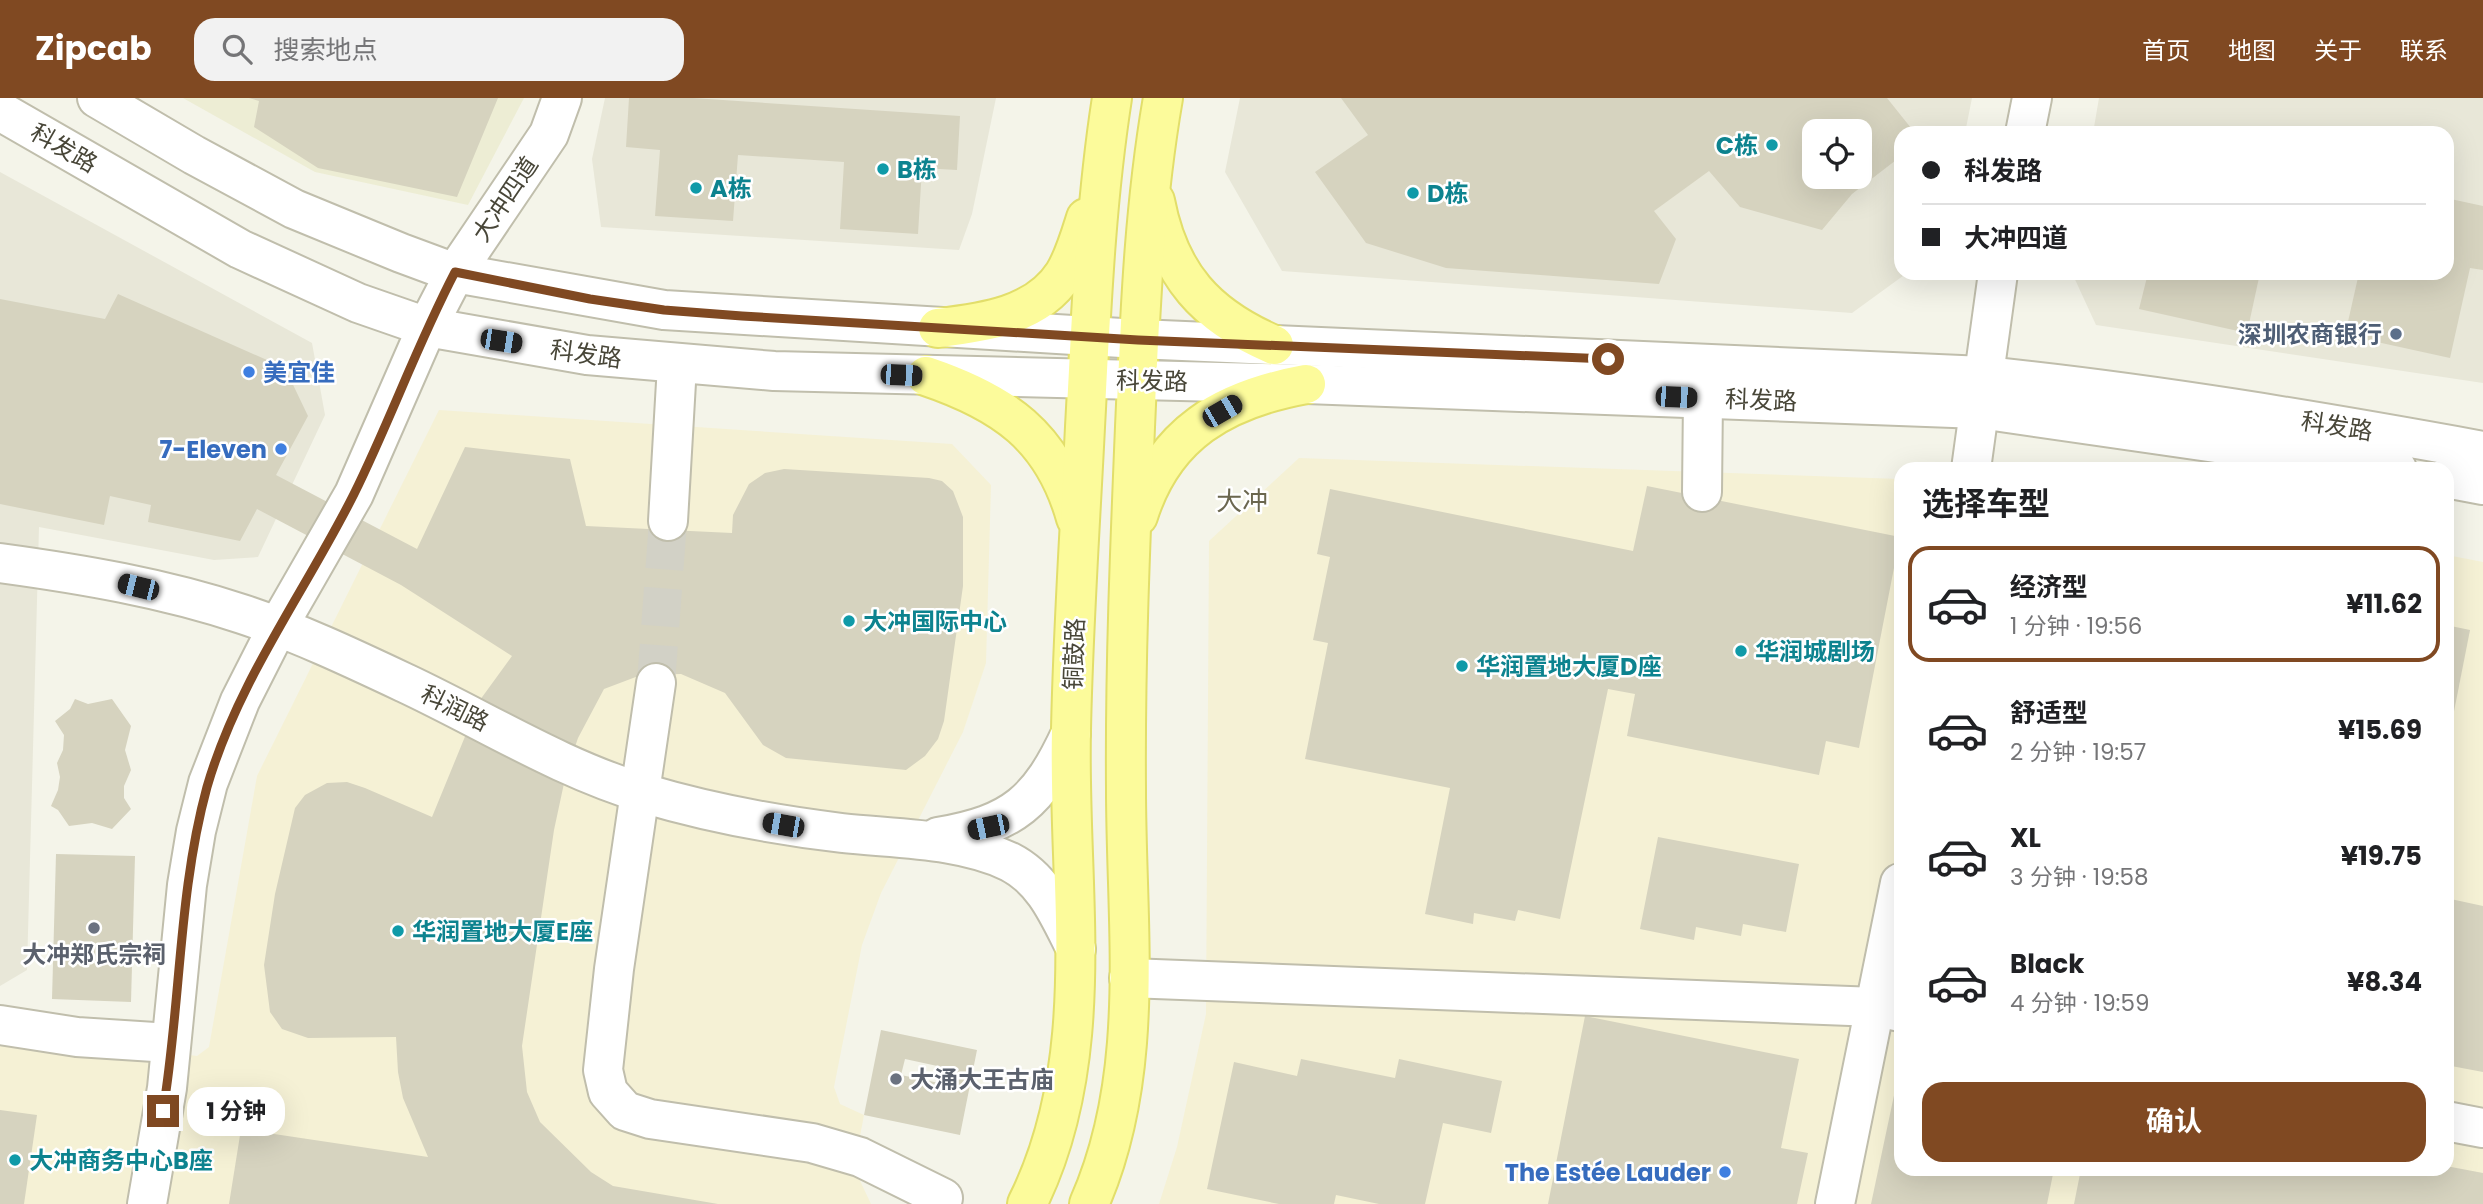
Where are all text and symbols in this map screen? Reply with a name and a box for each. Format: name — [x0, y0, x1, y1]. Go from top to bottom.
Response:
search box — [194, 18, 684, 81]
text: Zipcab — [35, 25, 152, 72]
icon: search — [218, 30, 256, 68]
text: 搜索地点 — [274, 32, 378, 68]
text: 首页 — [2142, 34, 2190, 67]
text: 地图 — [2228, 34, 2276, 67]
text: 关于 — [2314, 34, 2362, 67]
text: 联系 — [2400, 34, 2448, 67]
street label: 科发路 — [25, 116, 103, 180]
map controls — [1802, 119, 1872, 189]
button: locate — [1802, 119, 1872, 189]
place label: C栋 — [1716, 129, 1758, 162]
marker: C栋 — [1764, 137, 1780, 153]
street label: 大冲四道 — [464, 150, 546, 248]
place label: B栋 — [897, 153, 937, 186]
text: 科发路 — [1964, 153, 2042, 189]
marker: B栋 — [875, 161, 891, 177]
place label: A栋 — [710, 172, 752, 205]
place label: D栋 — [1427, 177, 1468, 210]
marker: A栋 — [688, 180, 704, 196]
marker: D栋 — [1405, 185, 1421, 201]
text: 大冲四道 — [1964, 220, 2068, 256]
place label: 深圳农商银行 — [2238, 318, 2382, 351]
marker: 深圳农商银行 — [2388, 326, 2404, 342]
car — [479, 327, 524, 355]
street label: 科发路 — [548, 333, 624, 375]
route start — [1592, 343, 1624, 375]
place label: 美宜佳 — [263, 356, 335, 389]
marker: 美宜佳 — [241, 364, 257, 380]
car — [880, 364, 923, 386]
street label: 科发路 — [1116, 364, 1188, 398]
street label: 科发路 — [1724, 382, 1798, 418]
car — [1655, 386, 1698, 408]
car — [1199, 391, 1246, 431]
street label: 科发路 — [2299, 404, 2375, 448]
place label: 7-Eleven — [159, 433, 267, 466]
marker: 7-Eleven — [273, 441, 289, 457]
text: 选择车型 — [1922, 481, 2050, 526]
district label: 大冲 — [1216, 483, 1268, 519]
text: 经济型 — [2010, 569, 2088, 605]
car — [116, 572, 161, 602]
icon: car — [1926, 573, 1989, 636]
text: ¥11.62 — [2346, 586, 2422, 622]
place label: 大冲国际中心 — [863, 605, 1007, 638]
text: 1 分钟 · 19:56 — [2010, 610, 2142, 642]
marker: 大冲国际中心 — [841, 613, 857, 629]
street label: 铜鼓路 — [1056, 617, 1092, 691]
place label: 华润城剧场 — [1755, 635, 1875, 668]
marker: 华润城剧场 — [1733, 643, 1749, 659]
place label: 华润置地大厦D座 — [1476, 650, 1661, 683]
marker: 华润置地大厦D座 — [1454, 658, 1470, 674]
street label: 科润路 — [415, 677, 495, 739]
text: 舒适型 — [2010, 695, 2088, 731]
icon: car — [1926, 699, 1989, 762]
text: ¥15.69 — [2338, 712, 2422, 748]
text: 2 分钟 · 19:57 — [2010, 736, 2146, 768]
car — [761, 811, 806, 839]
car — [966, 812, 1011, 842]
text: XL — [2010, 820, 2041, 856]
icon: car — [1926, 825, 1989, 888]
text: ¥19.75 — [2341, 838, 2422, 874]
text: 3 分钟 · 19:58 — [2010, 861, 2149, 893]
place label: 华润置地大厦E座 — [412, 915, 593, 948]
marker: 大冲郑氏宗祠 — [86, 920, 102, 936]
marker: 华润置地大厦E座 — [390, 923, 406, 939]
place label: 大冲郑氏宗祠 — [22, 938, 166, 971]
text: Black — [2010, 946, 2084, 982]
icon: car — [1926, 951, 1989, 1014]
text: ¥8.34 — [2347, 964, 2422, 1000]
text: 4 分钟 · 19:59 — [2010, 987, 2149, 1019]
place label: 大涌大王古庙 — [910, 1063, 1054, 1096]
marker: 大涌大王古庙 — [888, 1071, 904, 1087]
button: 确认 — [1922, 1082, 2426, 1162]
callout: 1 分钟 — [188, 1086, 286, 1136]
route end — [147, 1095, 179, 1127]
text: 1 分钟 — [206, 1095, 266, 1127]
place label: 大冲商务中心B座 — [29, 1144, 213, 1177]
marker: 大冲商务中心B座 — [7, 1152, 23, 1168]
place label: The Estée Lauder — [1505, 1156, 1711, 1189]
marker: The Estée Lauder — [1717, 1164, 1733, 1180]

